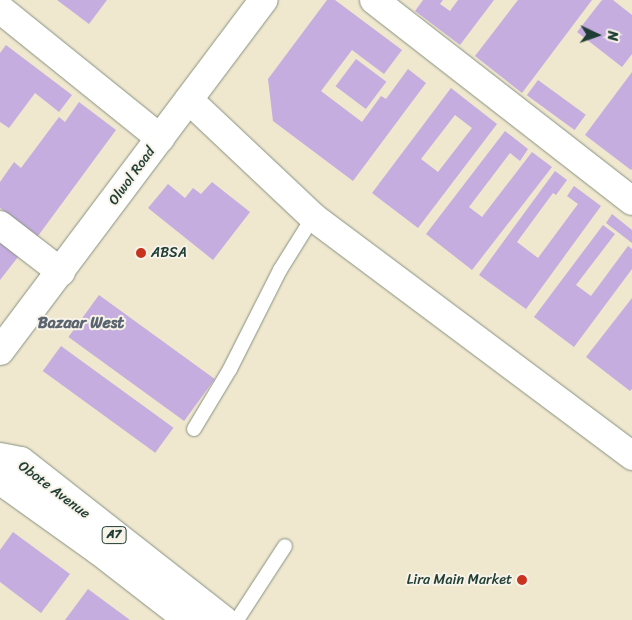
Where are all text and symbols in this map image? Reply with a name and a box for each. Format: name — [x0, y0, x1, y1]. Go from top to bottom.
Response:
north arrow — [572, 10, 622, 60]
text: N — [600, 30, 625, 41]
street label: Olwol Road — [105, 144, 159, 208]
place label: ABSA — [151, 245, 187, 261]
marker: ABSA — [135, 247, 147, 259]
district label: Bazaar West — [37, 313, 125, 333]
street label: Obote Avenue — [15, 458, 93, 522]
road number: A7 — [102, 526, 126, 544]
place label: Lira Main Market — [407, 572, 512, 588]
marker: Lira Main Market — [516, 574, 528, 586]

